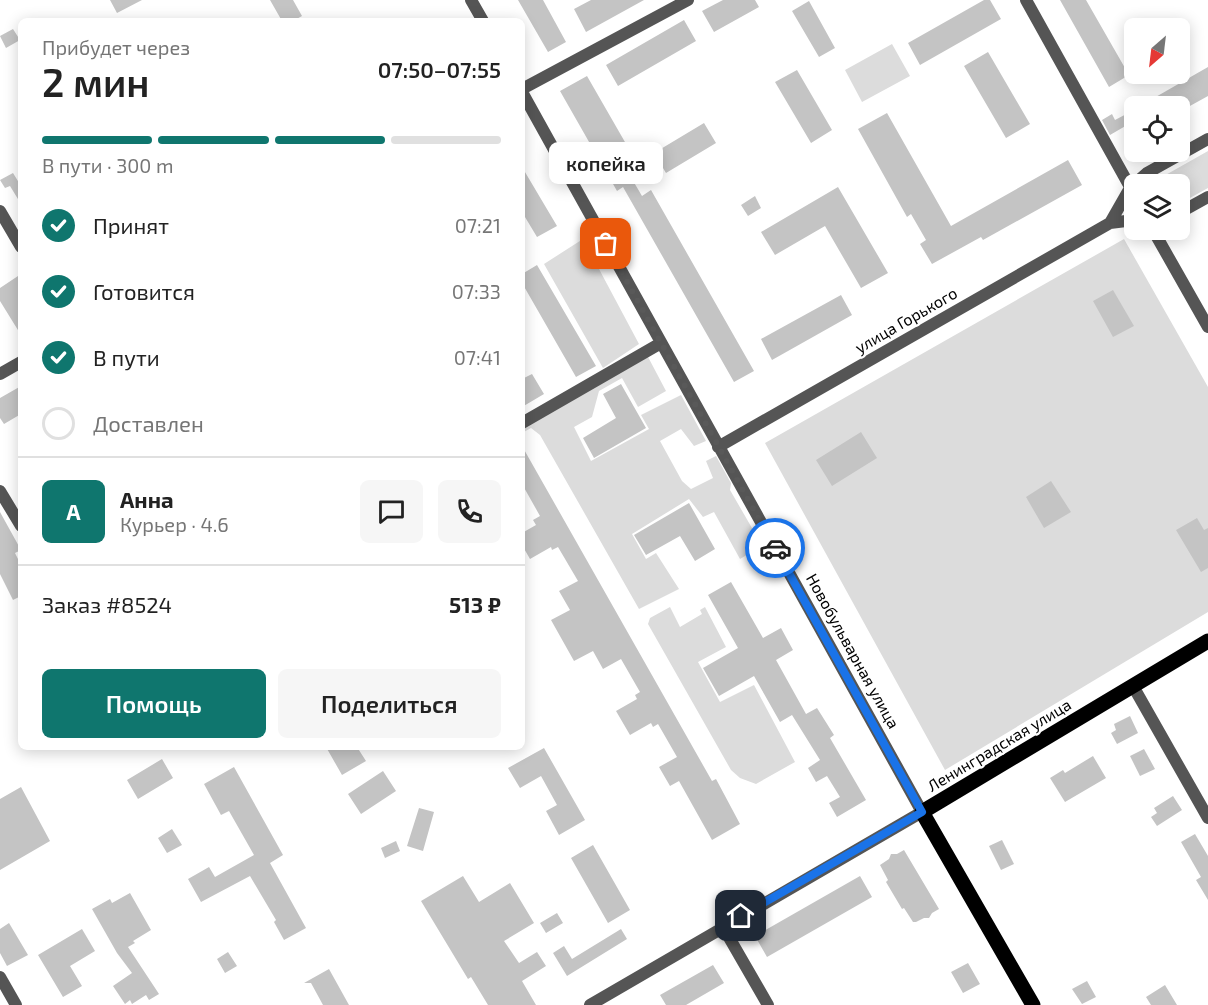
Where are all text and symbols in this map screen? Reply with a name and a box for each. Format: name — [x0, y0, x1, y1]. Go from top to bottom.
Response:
north arrow — [1124, 18, 1190, 84]
map controls — [1124, 18, 1190, 240]
text: Прибудет через — [42, 35, 190, 59]
text: 07:50–07:55 — [378, 56, 501, 82]
text: 2 мин — [42, 58, 149, 105]
button: locate — [1124, 96, 1190, 162]
callout: копейка — [549, 142, 663, 184]
text: копейка — [566, 151, 646, 175]
text: В пути · 300 m — [42, 153, 173, 177]
button: layers — [1124, 174, 1190, 240]
icon: check — [42, 209, 75, 242]
text: Принят — [93, 212, 169, 238]
text: 07:21 — [455, 213, 501, 237]
pin — [580, 218, 631, 269]
icon: bag — [589, 227, 622, 260]
icon: check — [42, 275, 75, 308]
text: Готовится — [93, 278, 195, 304]
text: 07:33 — [452, 279, 501, 303]
street label: улица Горького — [851, 283, 961, 357]
icon: check — [42, 341, 75, 374]
text: В пути — [93, 344, 160, 370]
text: 07:41 — [454, 345, 501, 369]
text: Доставлен — [93, 410, 204, 436]
button: chat — [360, 480, 423, 543]
button: phone — [438, 480, 501, 543]
text: Анна — [120, 486, 174, 512]
text: А — [66, 498, 81, 524]
text: Курьер · 4.6 — [120, 512, 229, 536]
courier — [745, 518, 805, 578]
icon: car — [759, 532, 792, 565]
street label: Новобульварная улица — [802, 570, 904, 732]
text: Заказ #8524 — [42, 591, 172, 617]
text: 513 ₽ — [449, 591, 501, 617]
button: Помощь — [42, 669, 266, 738]
button: Поделиться — [278, 669, 501, 738]
street label: Ленинградская улица — [923, 694, 1075, 796]
pin — [715, 890, 766, 941]
icon: home — [724, 899, 757, 932]

